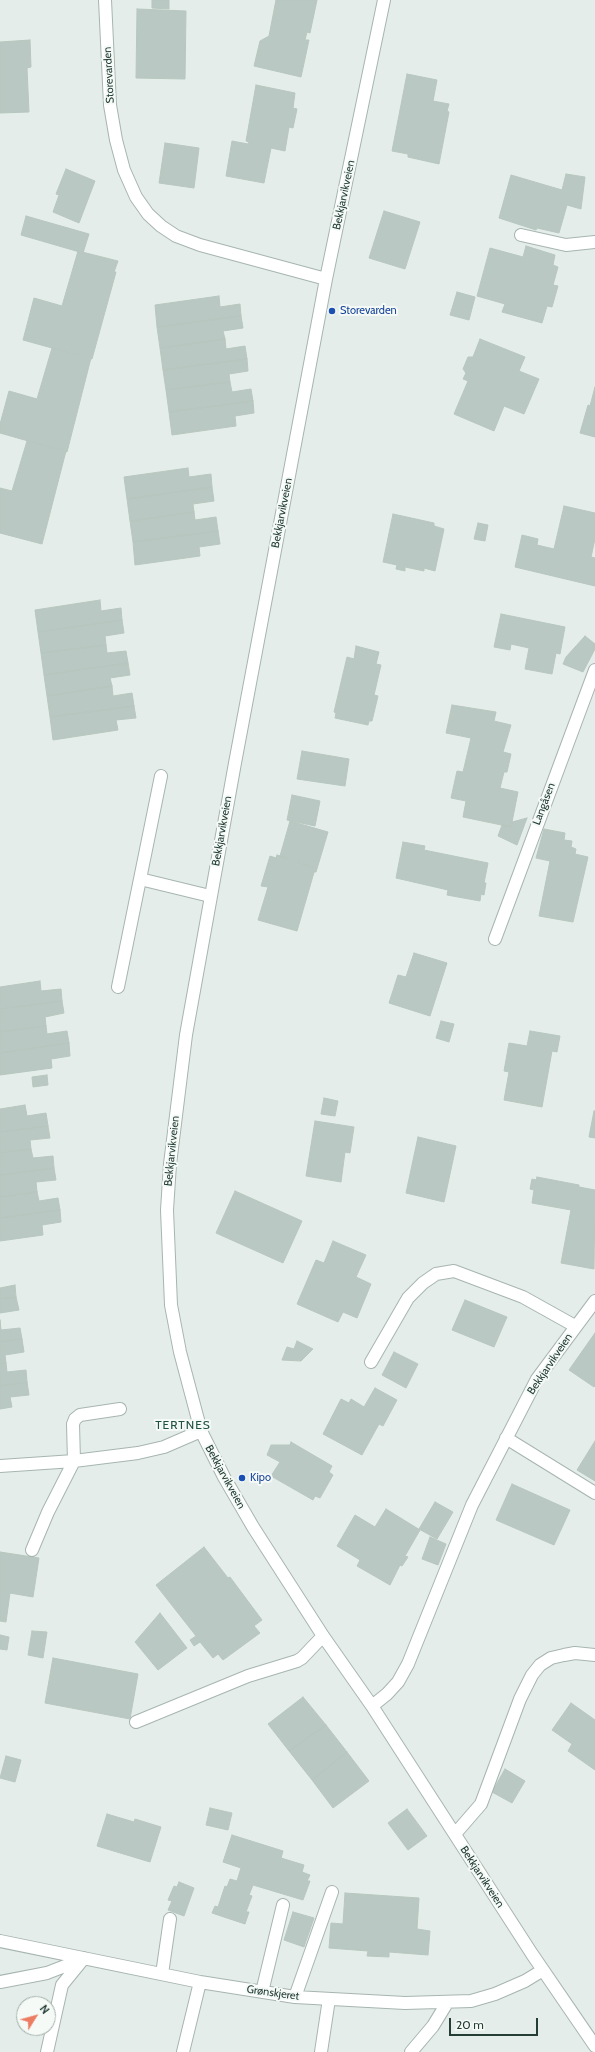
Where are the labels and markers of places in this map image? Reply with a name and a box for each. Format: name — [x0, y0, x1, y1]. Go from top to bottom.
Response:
place label: Storevarden — [340, 304, 397, 318]
marker: Storevarden — [327, 306, 337, 316]
place label: Kipo — [250, 1471, 271, 1485]
marker: Kipo — [237, 1473, 247, 1483]

